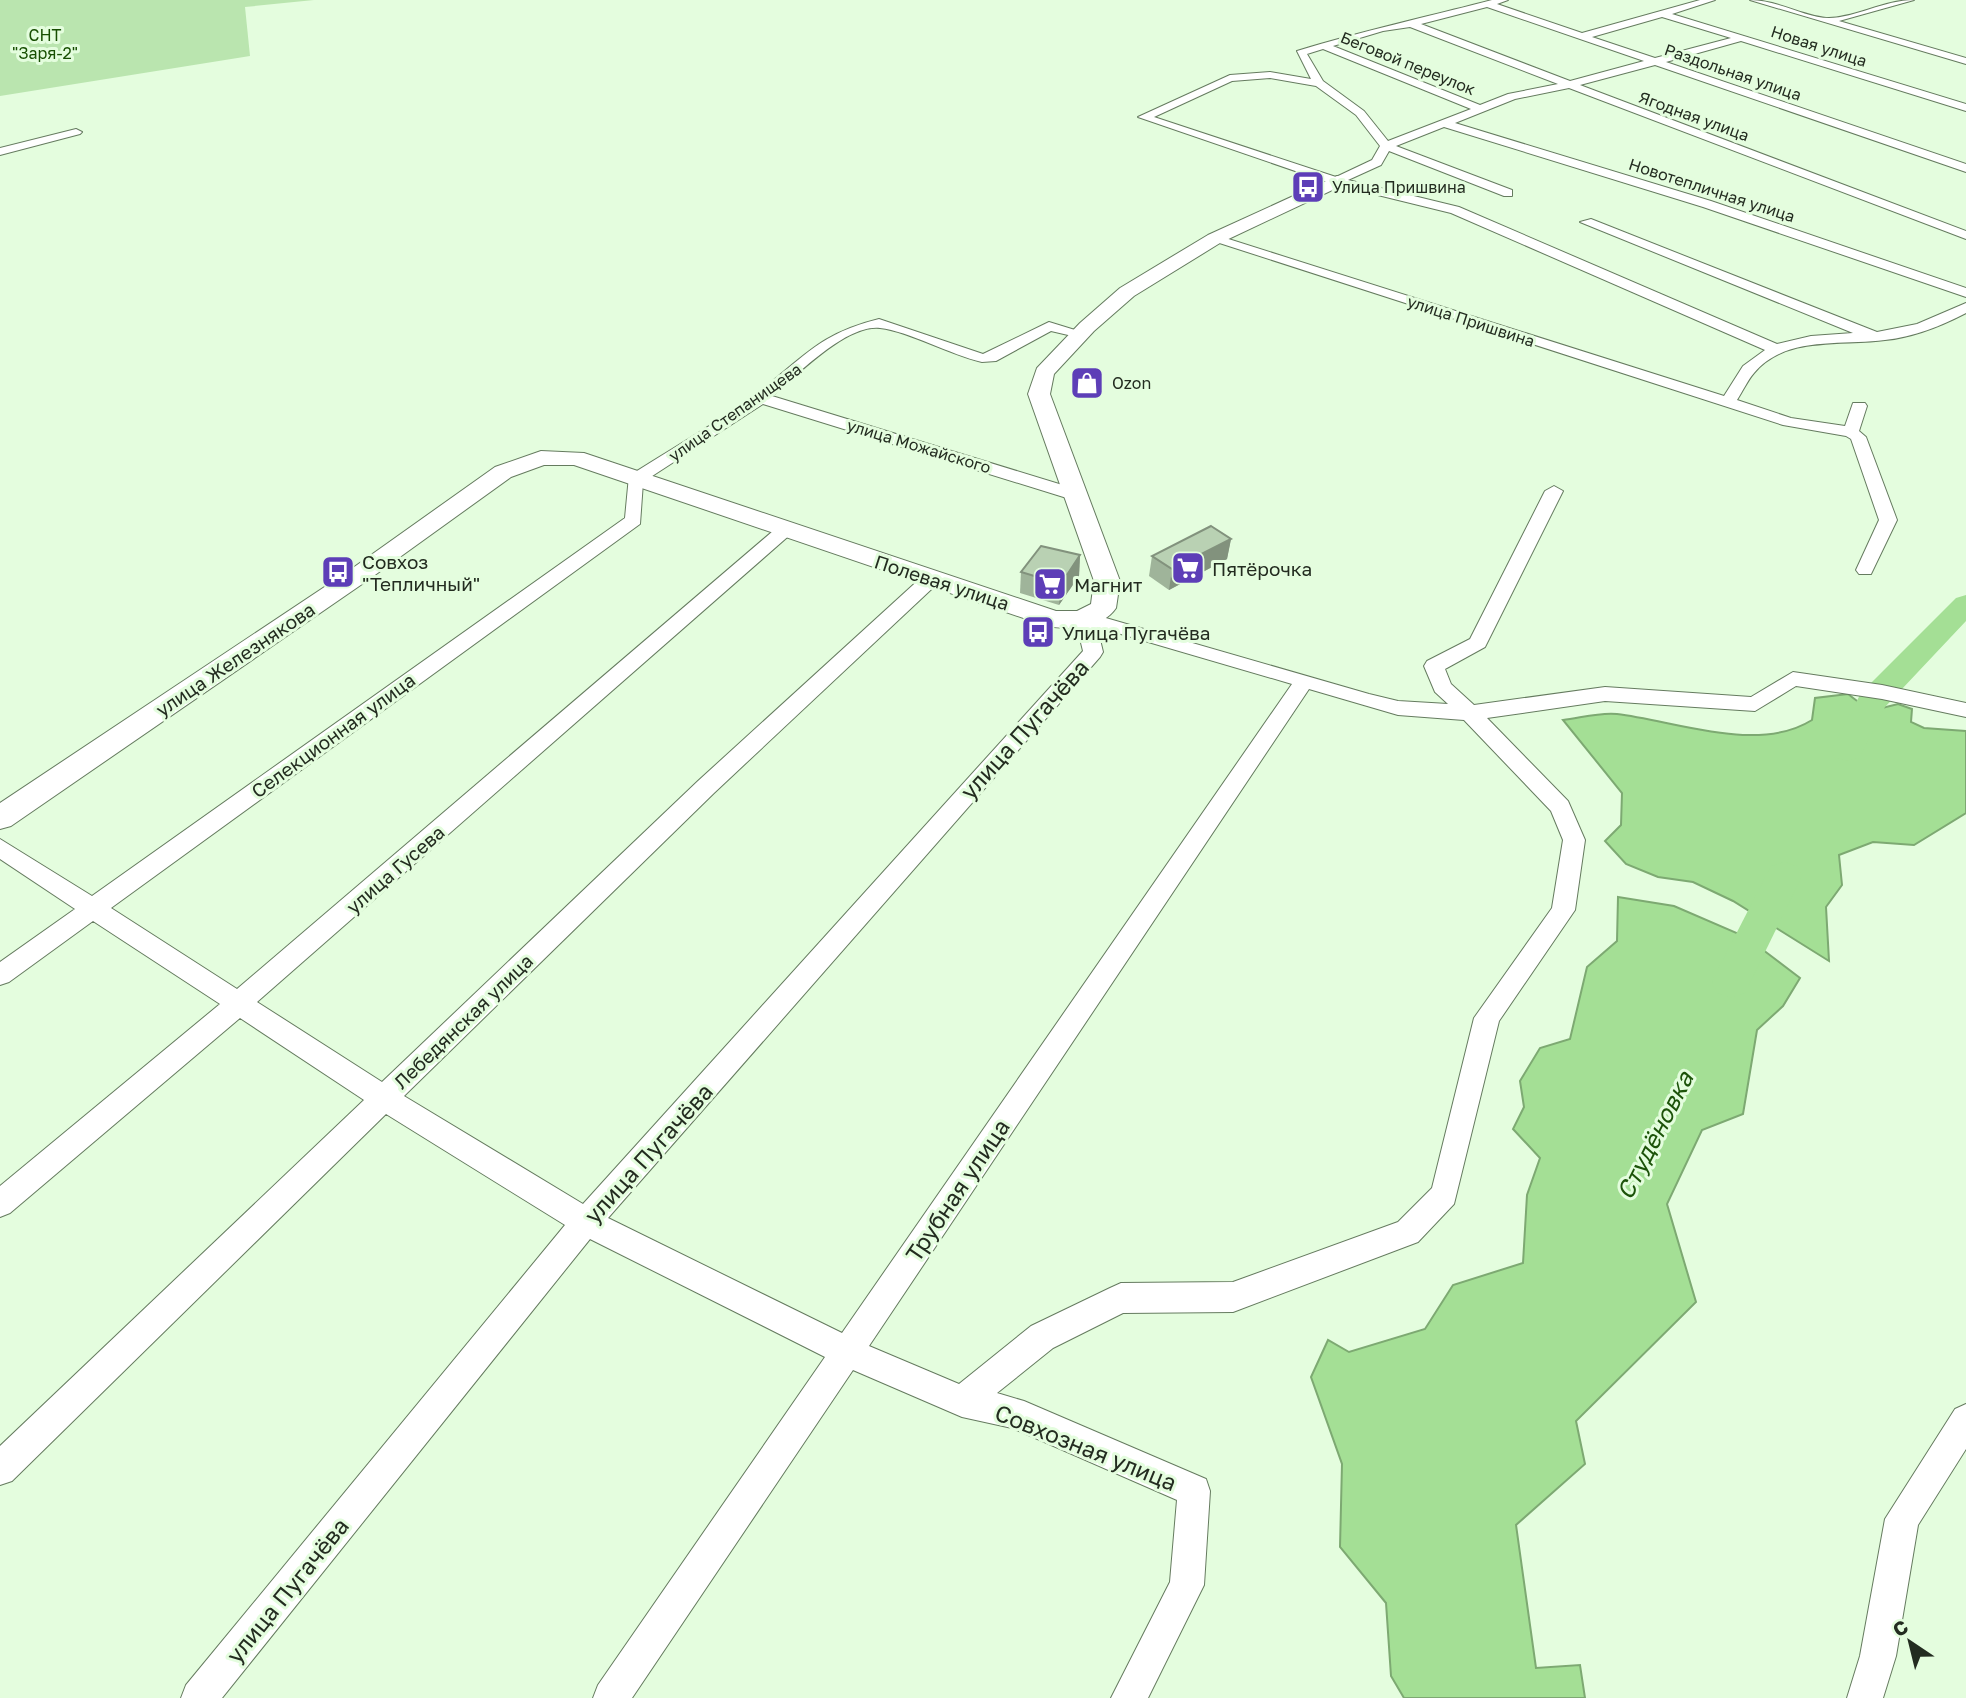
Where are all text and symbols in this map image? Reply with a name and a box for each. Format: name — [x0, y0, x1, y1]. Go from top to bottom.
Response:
street label: Новая улица — [1768, 21, 1870, 71]
park label: СНТ "Заря-2" — [12, 25, 78, 63]
street label: Беговой переулок — [1338, 27, 1478, 99]
street label: Раздольная улица — [1662, 39, 1804, 105]
street label: Ягодная улица — [1636, 87, 1752, 145]
street label: Новотепличная улица — [1626, 154, 1798, 226]
bus stop icon: Улица Пришвина — [1289, 168, 1327, 206]
place label: Улица Пришвина — [1332, 177, 1466, 197]
street label: улица Пришвина — [1405, 291, 1537, 351]
street label: улица Степанищева — [665, 359, 805, 465]
shop icon: Ozon — [1068, 364, 1106, 402]
place label: Ozon — [1112, 373, 1151, 393]
street label: улица Можайского — [845, 415, 993, 477]
street label: Полевая улица — [872, 549, 1012, 615]
supermarket icon: Пятёрочка — [1169, 549, 1207, 587]
place label: Совхоз "Тепличный" — [362, 550, 480, 595]
bus stop icon: Совхоз "Тепличный" — [319, 553, 357, 591]
place label: Пятёрочка — [1212, 557, 1312, 580]
supermarket icon: Магнит — [1031, 565, 1069, 603]
place label: Магнит — [1074, 573, 1142, 596]
street label: улица Железнякова — [151, 597, 319, 721]
bus stop icon: Улица Пугачёва — [1019, 613, 1057, 651]
place label: Улица Пугачёва — [1062, 621, 1210, 644]
street label: улица Пугачёва — [954, 653, 1094, 805]
street label: Селекционная улица — [247, 668, 419, 802]
street label: улица Гусева — [341, 820, 449, 918]
street label: Лебедянская улица — [389, 949, 537, 1093]
water label: Студёновка — [1609, 1065, 1700, 1204]
street label: улица Пугачёва — [578, 1077, 718, 1229]
street label: Трубная улица — [899, 1113, 1015, 1267]
street label: Совхозная улица — [991, 1398, 1181, 1496]
street label: улица Пугачёва — [220, 1512, 354, 1668]
north arrow — [1875, 1607, 1945, 1677]
text: С — [1888, 1614, 1912, 1641]

